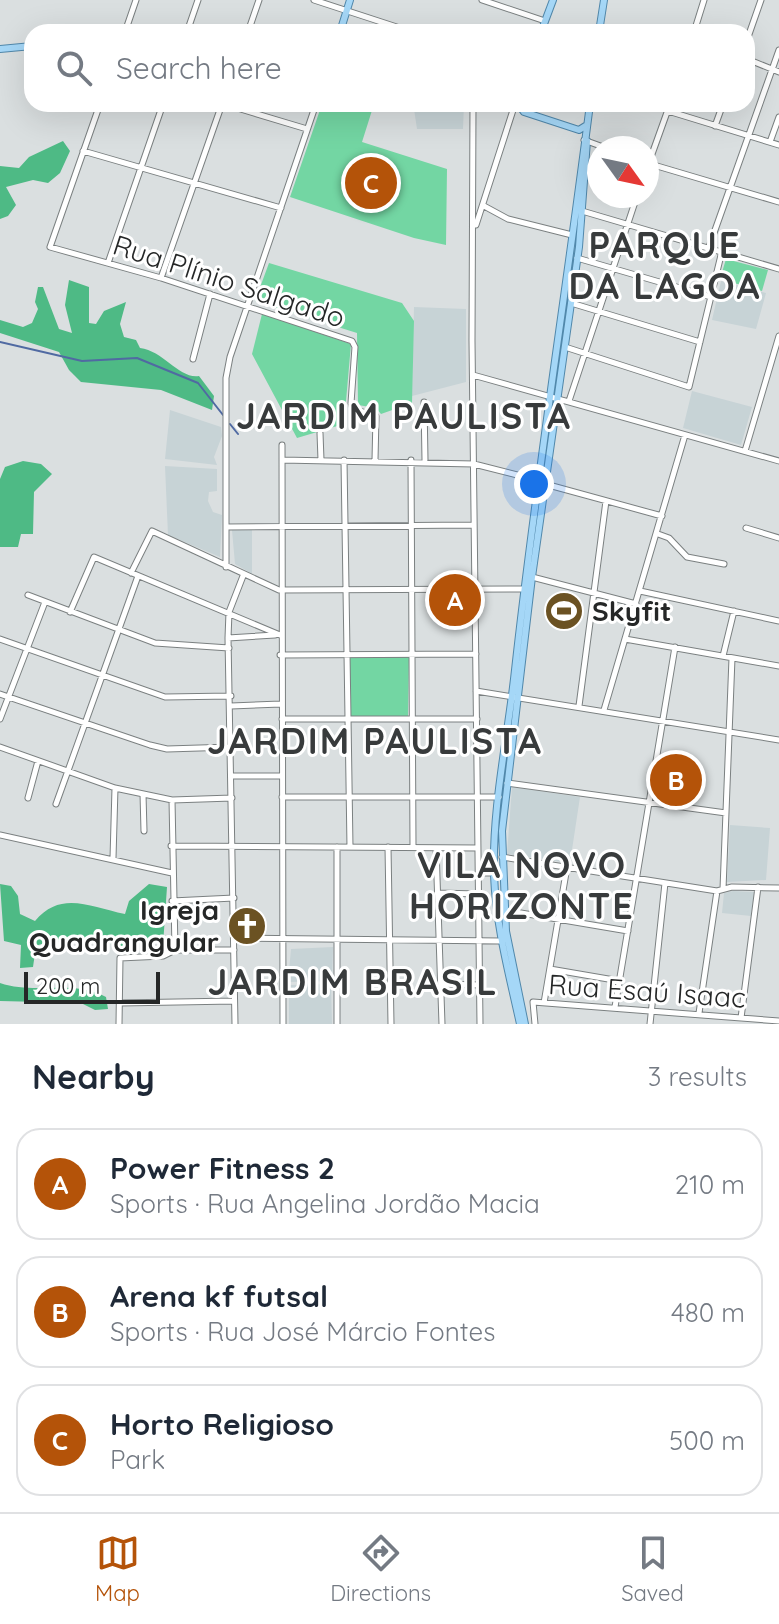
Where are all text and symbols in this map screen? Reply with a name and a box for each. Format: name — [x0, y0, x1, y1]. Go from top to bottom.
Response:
search box — [24, 24, 755, 112]
icon: search — [52, 46, 96, 90]
text: Search here — [116, 49, 282, 87]
north arrow — [587, 136, 659, 208]
pin: C — [345, 153, 397, 213]
district label: PARQUE DA LAGOA — [569, 222, 761, 308]
street label: Rua Plínio Salgado — [109, 227, 350, 335]
district label: JARDIM PAULISTA — [236, 393, 572, 438]
your location — [514, 464, 554, 504]
pin: A — [429, 570, 481, 630]
sports icon: Skyfit — [543, 590, 585, 632]
place label: Skyfit — [592, 593, 671, 628]
district label: JARDIM PAULISTA — [207, 718, 543, 763]
pin: B — [650, 750, 702, 810]
district label: VILA NOVO HORIZONTE — [409, 842, 635, 928]
place label: Igreja Quadrangular — [29, 892, 219, 959]
church icon: Igreja Quadrangular — [226, 905, 268, 947]
district label: JARDIM BRASIL — [207, 959, 499, 1004]
street label: Rua Esaú Isaac — [547, 966, 747, 1015]
scale bar — [24, 968, 160, 1004]
text: 200 m — [36, 972, 100, 1000]
text: Nearby — [32, 1055, 155, 1098]
text: 3 results — [648, 1060, 747, 1093]
text: Power Fitness 2 — [110, 1149, 335, 1187]
text: A — [52, 1168, 68, 1201]
text: 210 m — [675, 1168, 745, 1201]
text: Sports · Rua Angelina Jordão Macia — [110, 1187, 540, 1220]
text: Arena kf futsal — [110, 1277, 328, 1315]
text: B — [51, 1296, 69, 1329]
text: 480 m — [671, 1296, 745, 1329]
text: Sports · Rua José Márcio Fontes — [110, 1315, 495, 1348]
text: Horto Religioso — [110, 1405, 334, 1443]
text: C — [52, 1424, 68, 1457]
text: 500 m — [669, 1424, 745, 1457]
text: Park — [110, 1443, 165, 1476]
tab: Map — [95, 1531, 140, 1607]
tab: Directions — [330, 1531, 431, 1607]
tab: Saved — [621, 1531, 684, 1607]

